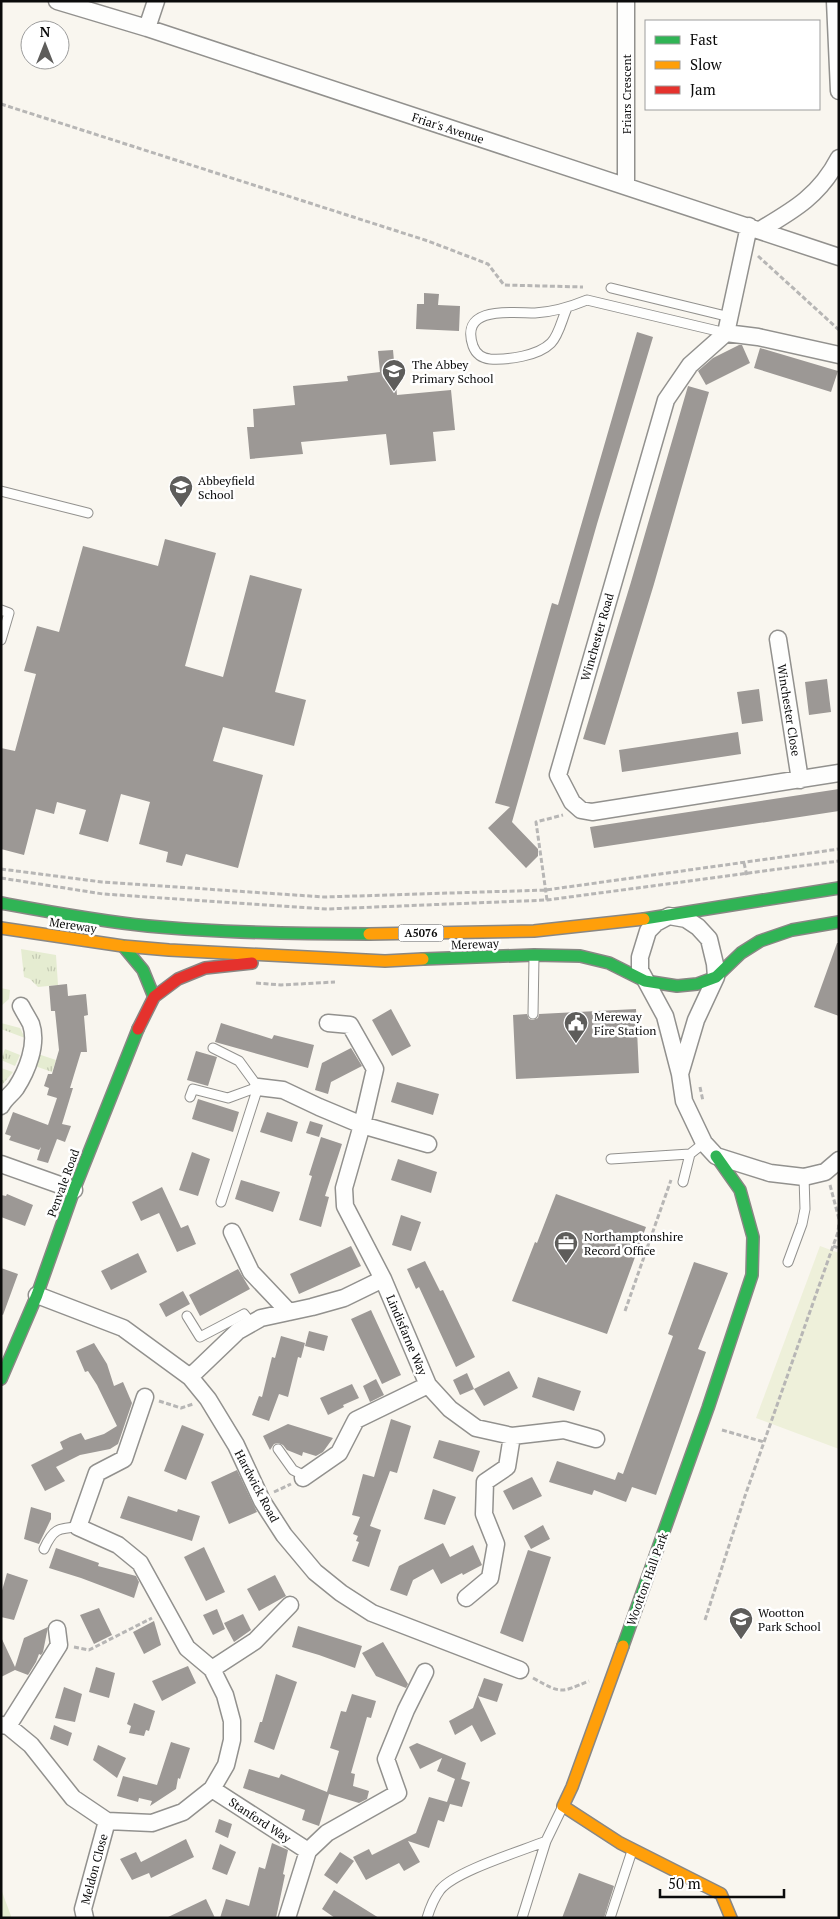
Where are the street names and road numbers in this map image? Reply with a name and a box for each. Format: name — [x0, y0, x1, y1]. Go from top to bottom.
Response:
street label: Friars Crescent — [619, 53, 634, 134]
street label: Friar's Avenue — [410, 109, 486, 147]
street label: Winchester Road — [577, 591, 617, 683]
street label: Winchester Close — [774, 663, 804, 757]
street label: Mereway — [48, 914, 99, 936]
road number: A5076 — [398, 924, 444, 941]
street label: Mereway — [451, 936, 500, 952]
street label: Penvale Road — [44, 1147, 82, 1219]
street label: Lindisfarne Way — [383, 1292, 431, 1378]
street label: Hardwick Road — [232, 1447, 283, 1525]
street label: Wootton Hall Park — [623, 1530, 671, 1628]
street label: Stanford Way — [226, 1794, 295, 1846]
street label: Meldon Close — [77, 1832, 111, 1906]

